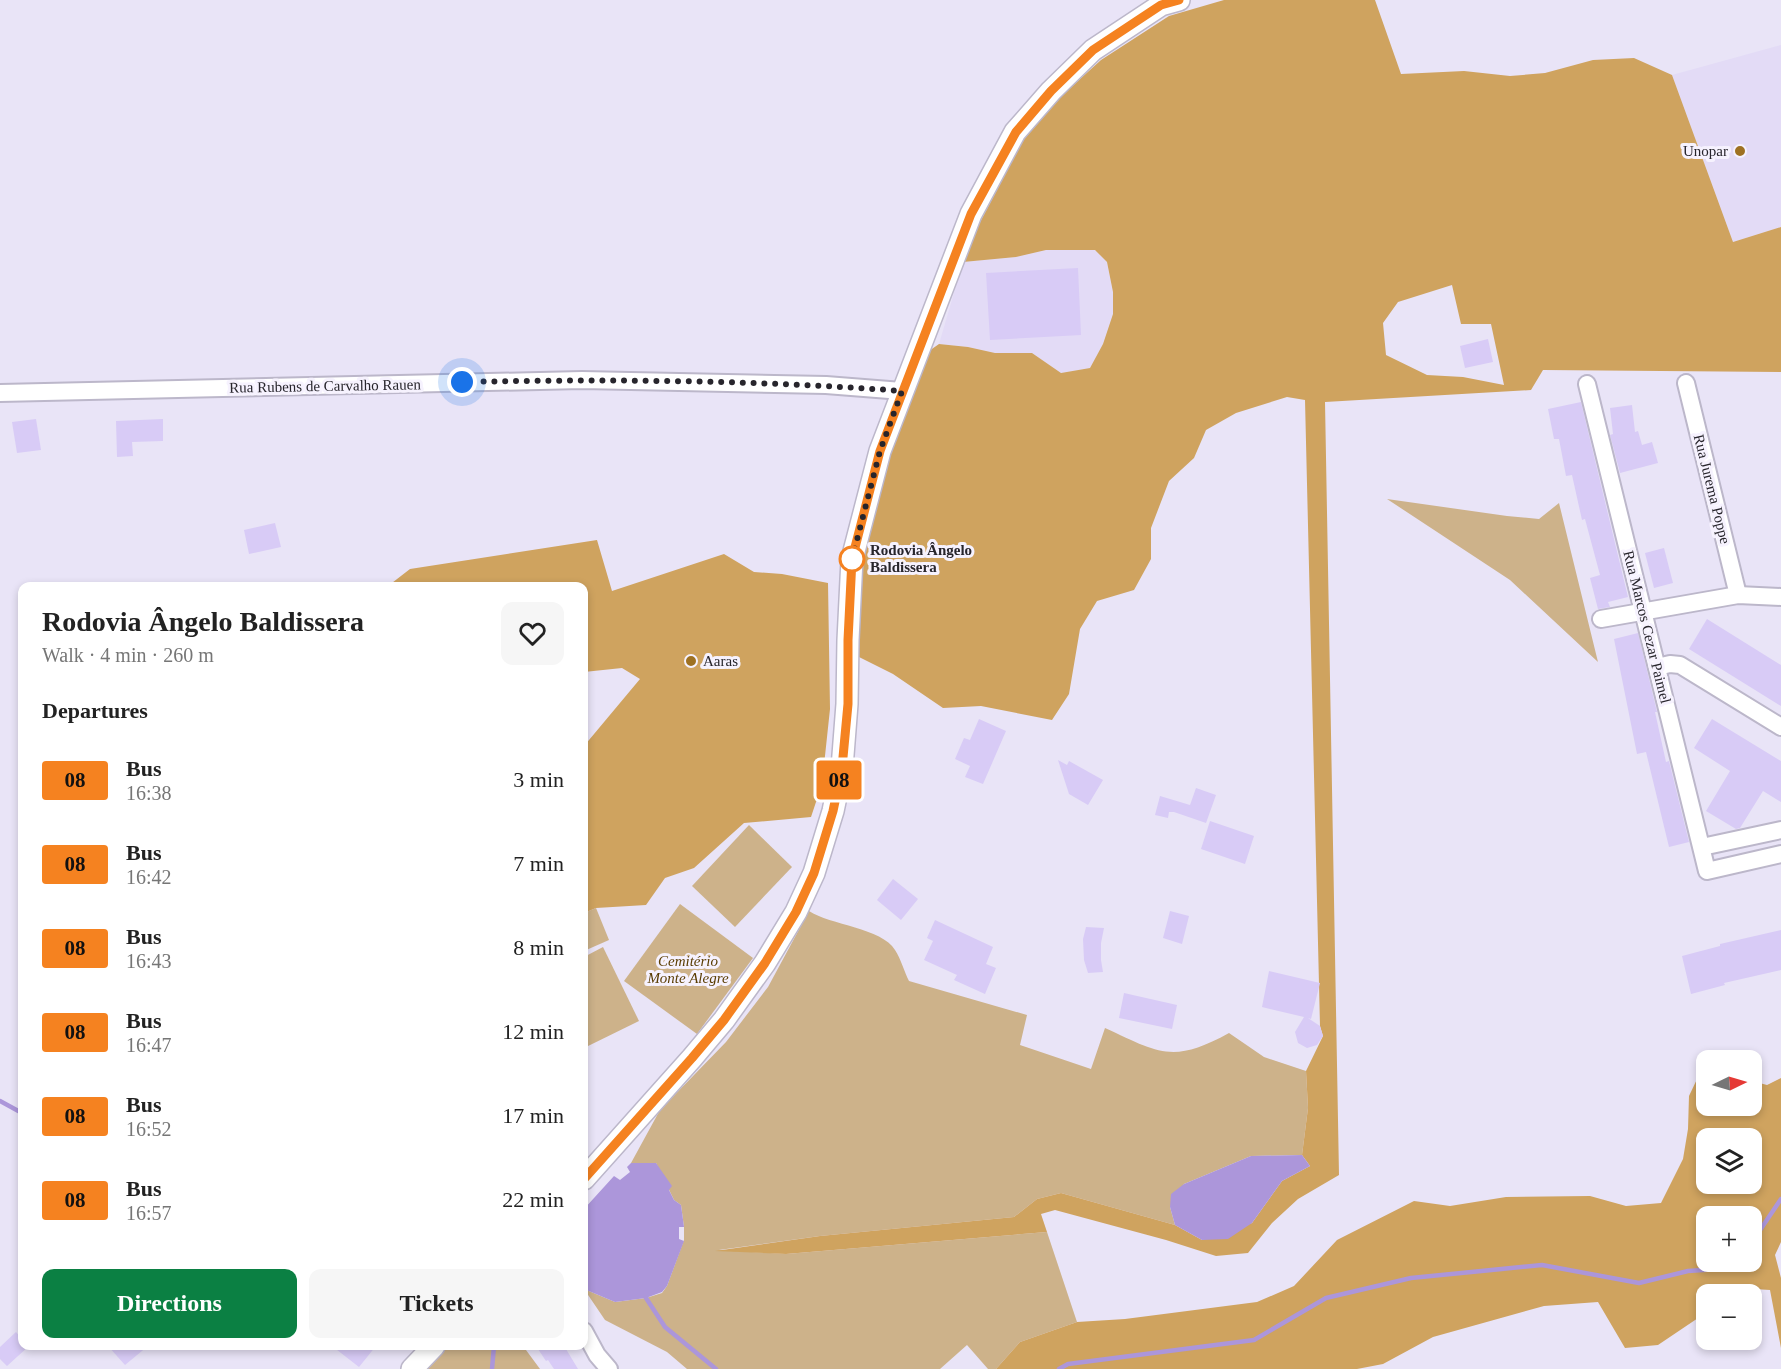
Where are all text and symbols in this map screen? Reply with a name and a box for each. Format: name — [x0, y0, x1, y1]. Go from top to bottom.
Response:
place label: Unopar — [1683, 143, 1728, 159]
marker: Unopar — [1733, 144, 1747, 158]
your location — [447, 367, 477, 397]
street label: Rua Rubens de Carvalho Rauen — [229, 376, 421, 396]
street label: Rua Jurema Poppe — [1691, 432, 1733, 546]
place label: Rodovia Ângelo Baldissera — [870, 542, 972, 575]
marker: Rodovia Ângelo Baldissera — [839, 546, 865, 572]
street label: Rua Marcos Cezar Paimel — [1620, 549, 1674, 705]
button: heart — [501, 602, 564, 665]
text: Rodovia Ângelo Baldissera — [42, 606, 364, 637]
text: Walk · 4 min · 260 m — [42, 644, 214, 666]
place label: Aaras — [703, 653, 738, 669]
marker: Aaras — [684, 654, 698, 668]
text: Departures — [42, 698, 148, 723]
text: Bus — [126, 756, 161, 781]
line badge: 08 — [812, 760, 866, 800]
text: 3 min — [513, 767, 564, 792]
text: 08 — [65, 768, 86, 792]
text: 08 — [829, 768, 850, 792]
text: 16:38 — [126, 782, 172, 804]
text: Bus — [126, 840, 161, 865]
text: 7 min — [513, 851, 564, 876]
text: 08 — [65, 852, 86, 876]
text: 16:42 — [126, 866, 172, 888]
text: Bus — [126, 924, 161, 949]
text: 8 min — [513, 935, 564, 960]
text: 08 — [65, 936, 86, 960]
text: 16:43 — [126, 950, 172, 972]
park label: Cemitério Monte Alegre — [646, 953, 729, 986]
text: Bus — [126, 1008, 161, 1033]
text: 12 min — [502, 1019, 564, 1044]
text: 08 — [65, 1020, 86, 1044]
text: 16:47 — [126, 1034, 172, 1056]
north arrow — [1696, 1050, 1762, 1116]
map controls — [1696, 1050, 1762, 1350]
text: Bus — [126, 1092, 161, 1117]
text: 17 min — [502, 1103, 564, 1128]
text: 08 — [65, 1104, 86, 1128]
text: 16:52 — [126, 1118, 172, 1140]
button: layers — [1696, 1128, 1762, 1194]
text: Bus — [126, 1176, 161, 1201]
text: 22 min — [502, 1187, 564, 1212]
text: 08 — [65, 1188, 86, 1212]
text: 16:57 — [126, 1202, 172, 1224]
button: + — [1696, 1206, 1762, 1272]
button: Directions — [42, 1269, 297, 1338]
button: Tickets — [309, 1269, 564, 1338]
button: − — [1696, 1284, 1762, 1350]

